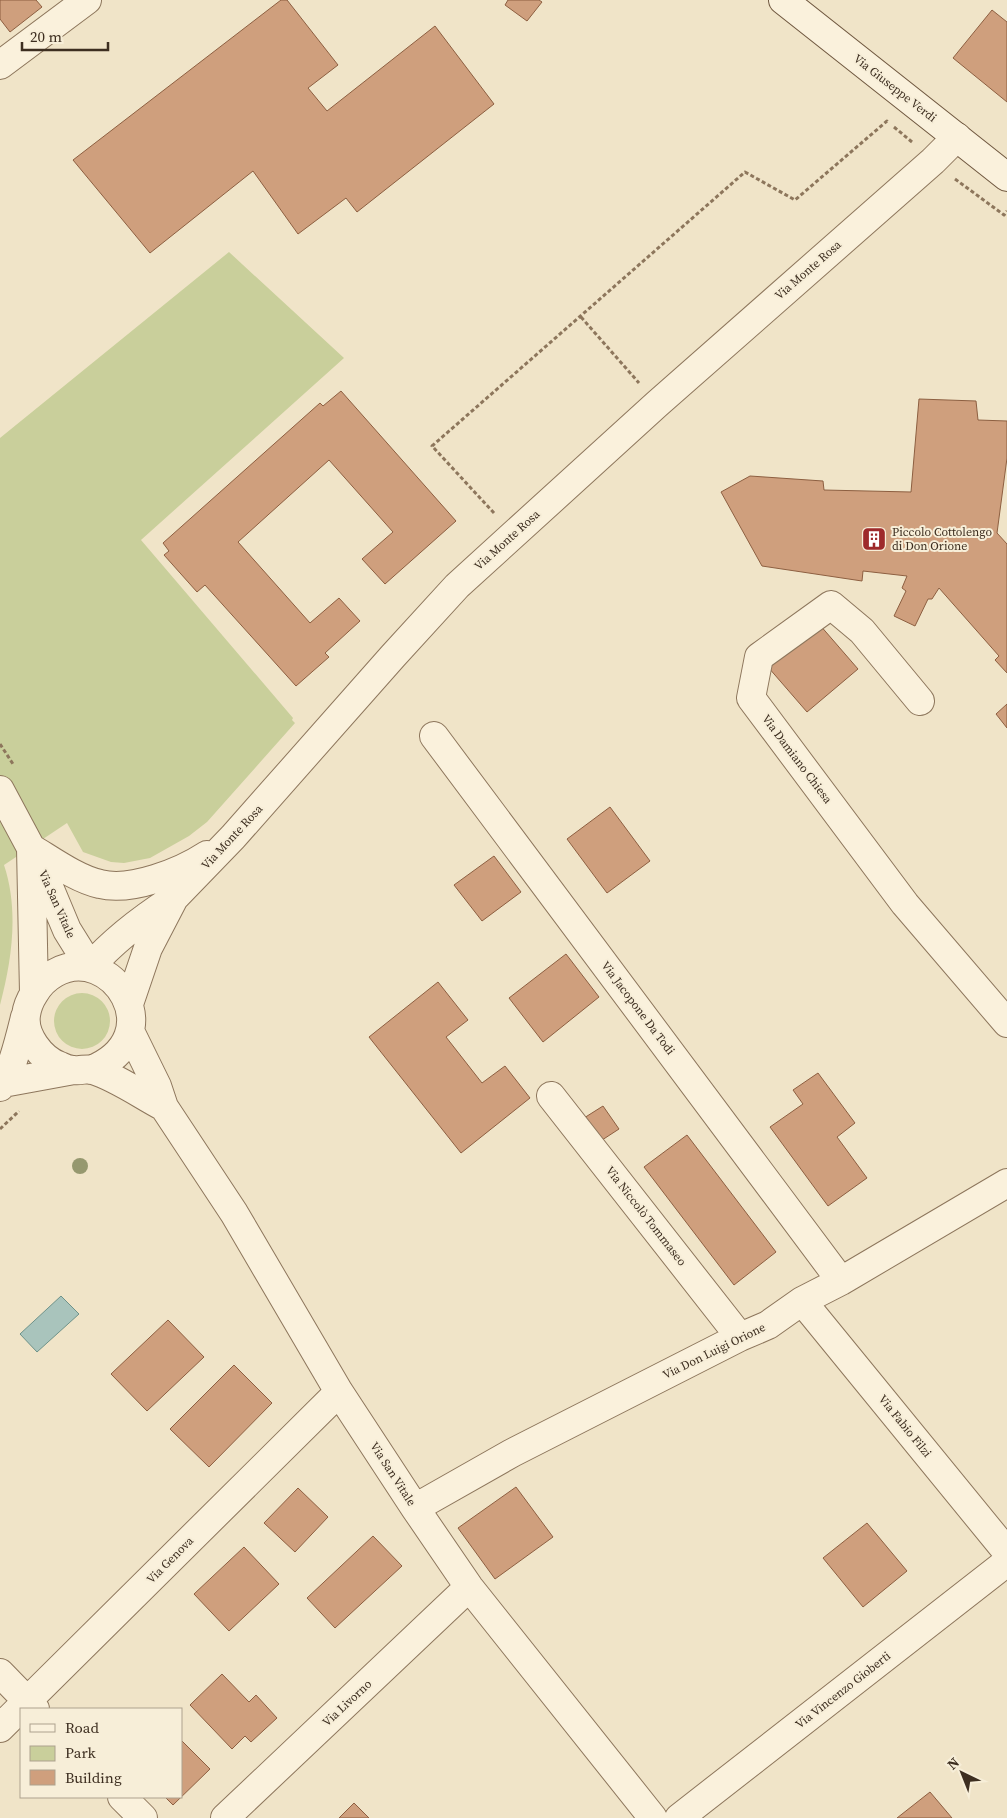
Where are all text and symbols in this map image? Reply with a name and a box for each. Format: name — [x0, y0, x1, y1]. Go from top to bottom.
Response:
scale bar — [22, 20, 109, 52]
text: 20 m — [30, 26, 62, 47]
street label: Via Giuseppe Verdi — [850, 51, 940, 126]
street label: Via Monte Rosa — [771, 236, 845, 303]
street label: Via Monte Rosa — [471, 506, 544, 574]
place label: Piccolo Cottolengo di Don Orione — [892, 524, 992, 554]
building icon: Piccolo Cottolengo di Don Orione — [861, 526, 887, 552]
street label: Via Damiano Chiesa — [758, 711, 836, 808]
street label: Via Monte Rosa — [198, 801, 267, 873]
street label: Via San Vitale — [35, 867, 79, 941]
street label: Via Jacopone Da Todi — [598, 958, 679, 1058]
street label: Via Niccolò Tommaseo — [602, 1163, 690, 1269]
street label: Via Don Luigi Orione — [660, 1319, 768, 1383]
street label: Via Fabio Filzi — [875, 1392, 935, 1461]
street label: Via San Vitale — [366, 1439, 420, 1509]
street label: Via Genova — [143, 1532, 198, 1587]
street label: Via Vincenzo Gioberti — [792, 1648, 894, 1732]
street label: Via Livorno — [319, 1676, 375, 1730]
legend — [20, 1708, 182, 1798]
text: Road — [65, 1717, 99, 1738]
text: Park — [65, 1742, 97, 1763]
north arrow — [937, 1748, 987, 1798]
text: N — [943, 1753, 964, 1774]
text: Building — [65, 1767, 122, 1788]

